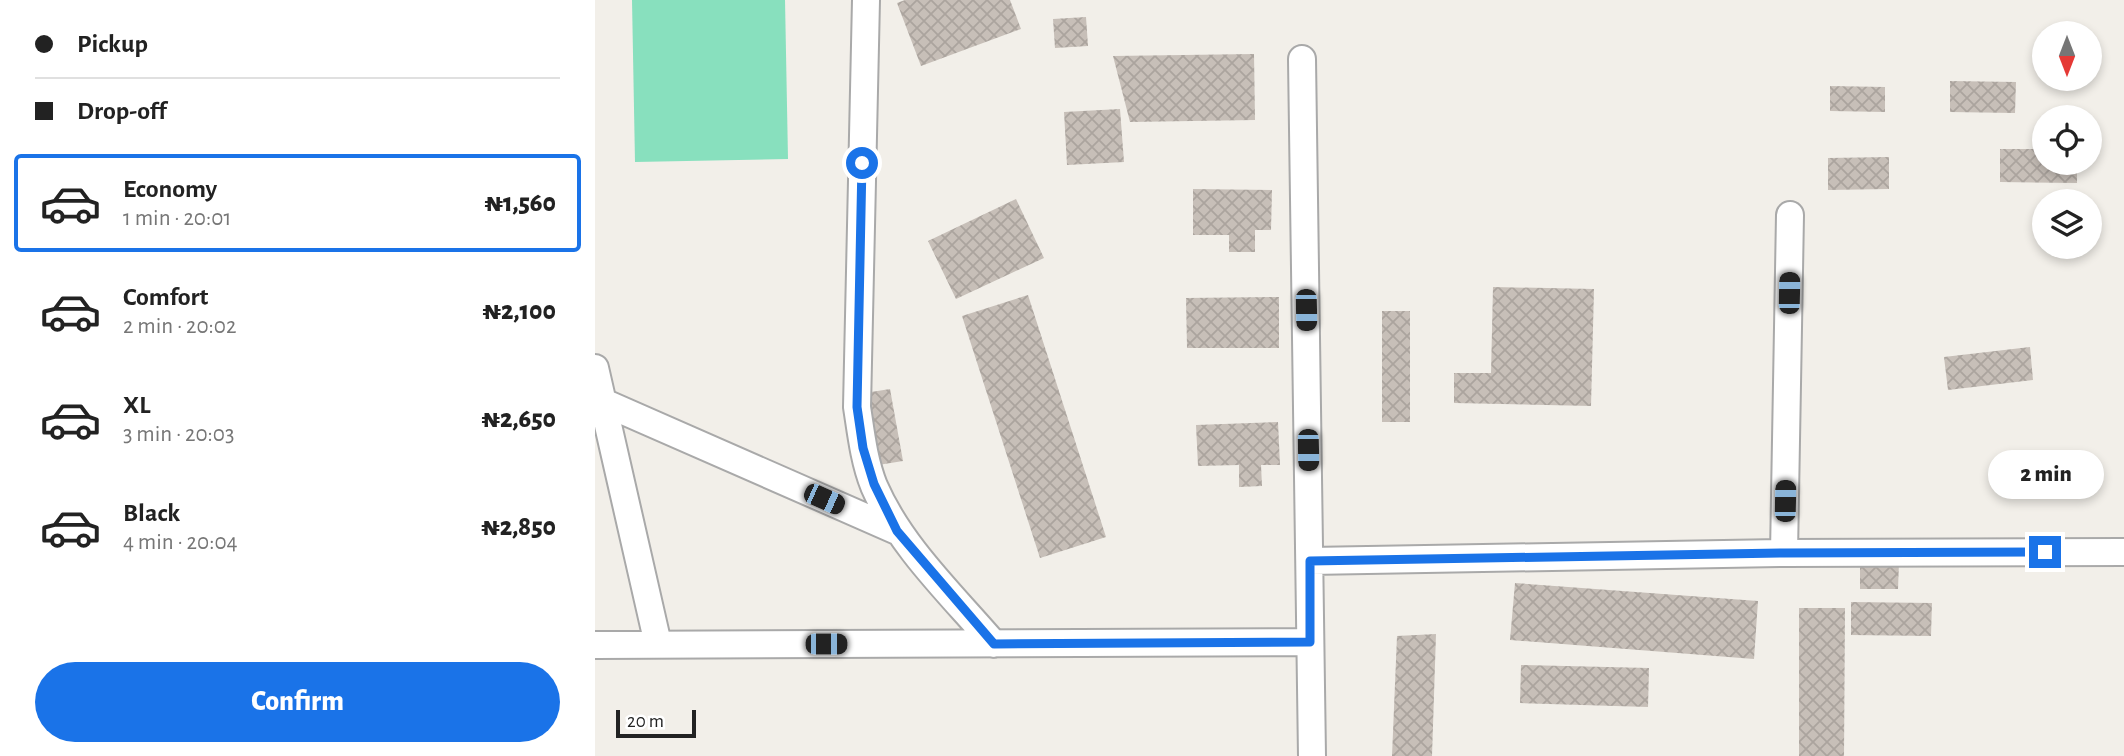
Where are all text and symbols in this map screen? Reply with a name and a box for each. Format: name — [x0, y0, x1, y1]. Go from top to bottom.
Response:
north arrow — [2032, 21, 2102, 91]
map controls — [2032, 21, 2102, 259]
text: Pickup — [77, 31, 148, 57]
text: Drop-off — [77, 98, 166, 124]
button: locate — [2032, 105, 2102, 175]
route start — [846, 147, 878, 179]
icon: car — [39, 172, 102, 235]
text: Economy — [123, 176, 217, 202]
button: layers — [2032, 189, 2102, 259]
text: ₦1,560 — [484, 190, 556, 216]
text: 1 min · 20:01 — [123, 207, 231, 230]
car — [1779, 272, 1800, 314]
icon: car — [39, 280, 102, 343]
text: Comfort — [123, 284, 208, 310]
car — [1296, 289, 1317, 331]
text: ₦2,100 — [483, 298, 556, 324]
text: 2 min · 20:02 — [123, 315, 236, 338]
icon: car — [39, 388, 102, 451]
text: XL — [123, 392, 150, 418]
text: ₦2,650 — [482, 406, 556, 432]
text: 3 min · 20:03 — [123, 423, 234, 446]
car — [1298, 429, 1319, 471]
callout: 2 min — [1987, 450, 2103, 500]
text: 2 min — [2020, 463, 2072, 486]
car — [1775, 480, 1796, 522]
car — [801, 481, 848, 517]
icon: car — [39, 496, 102, 559]
text: Black — [123, 500, 180, 526]
text: ₦2,850 — [481, 514, 556, 540]
text: 4 min · 20:04 — [123, 531, 238, 554]
route end — [2029, 536, 2061, 568]
car — [806, 634, 848, 655]
button: Confirm — [35, 662, 560, 742]
scale bar — [616, 707, 697, 739]
text: 20 m — [627, 712, 664, 731]

